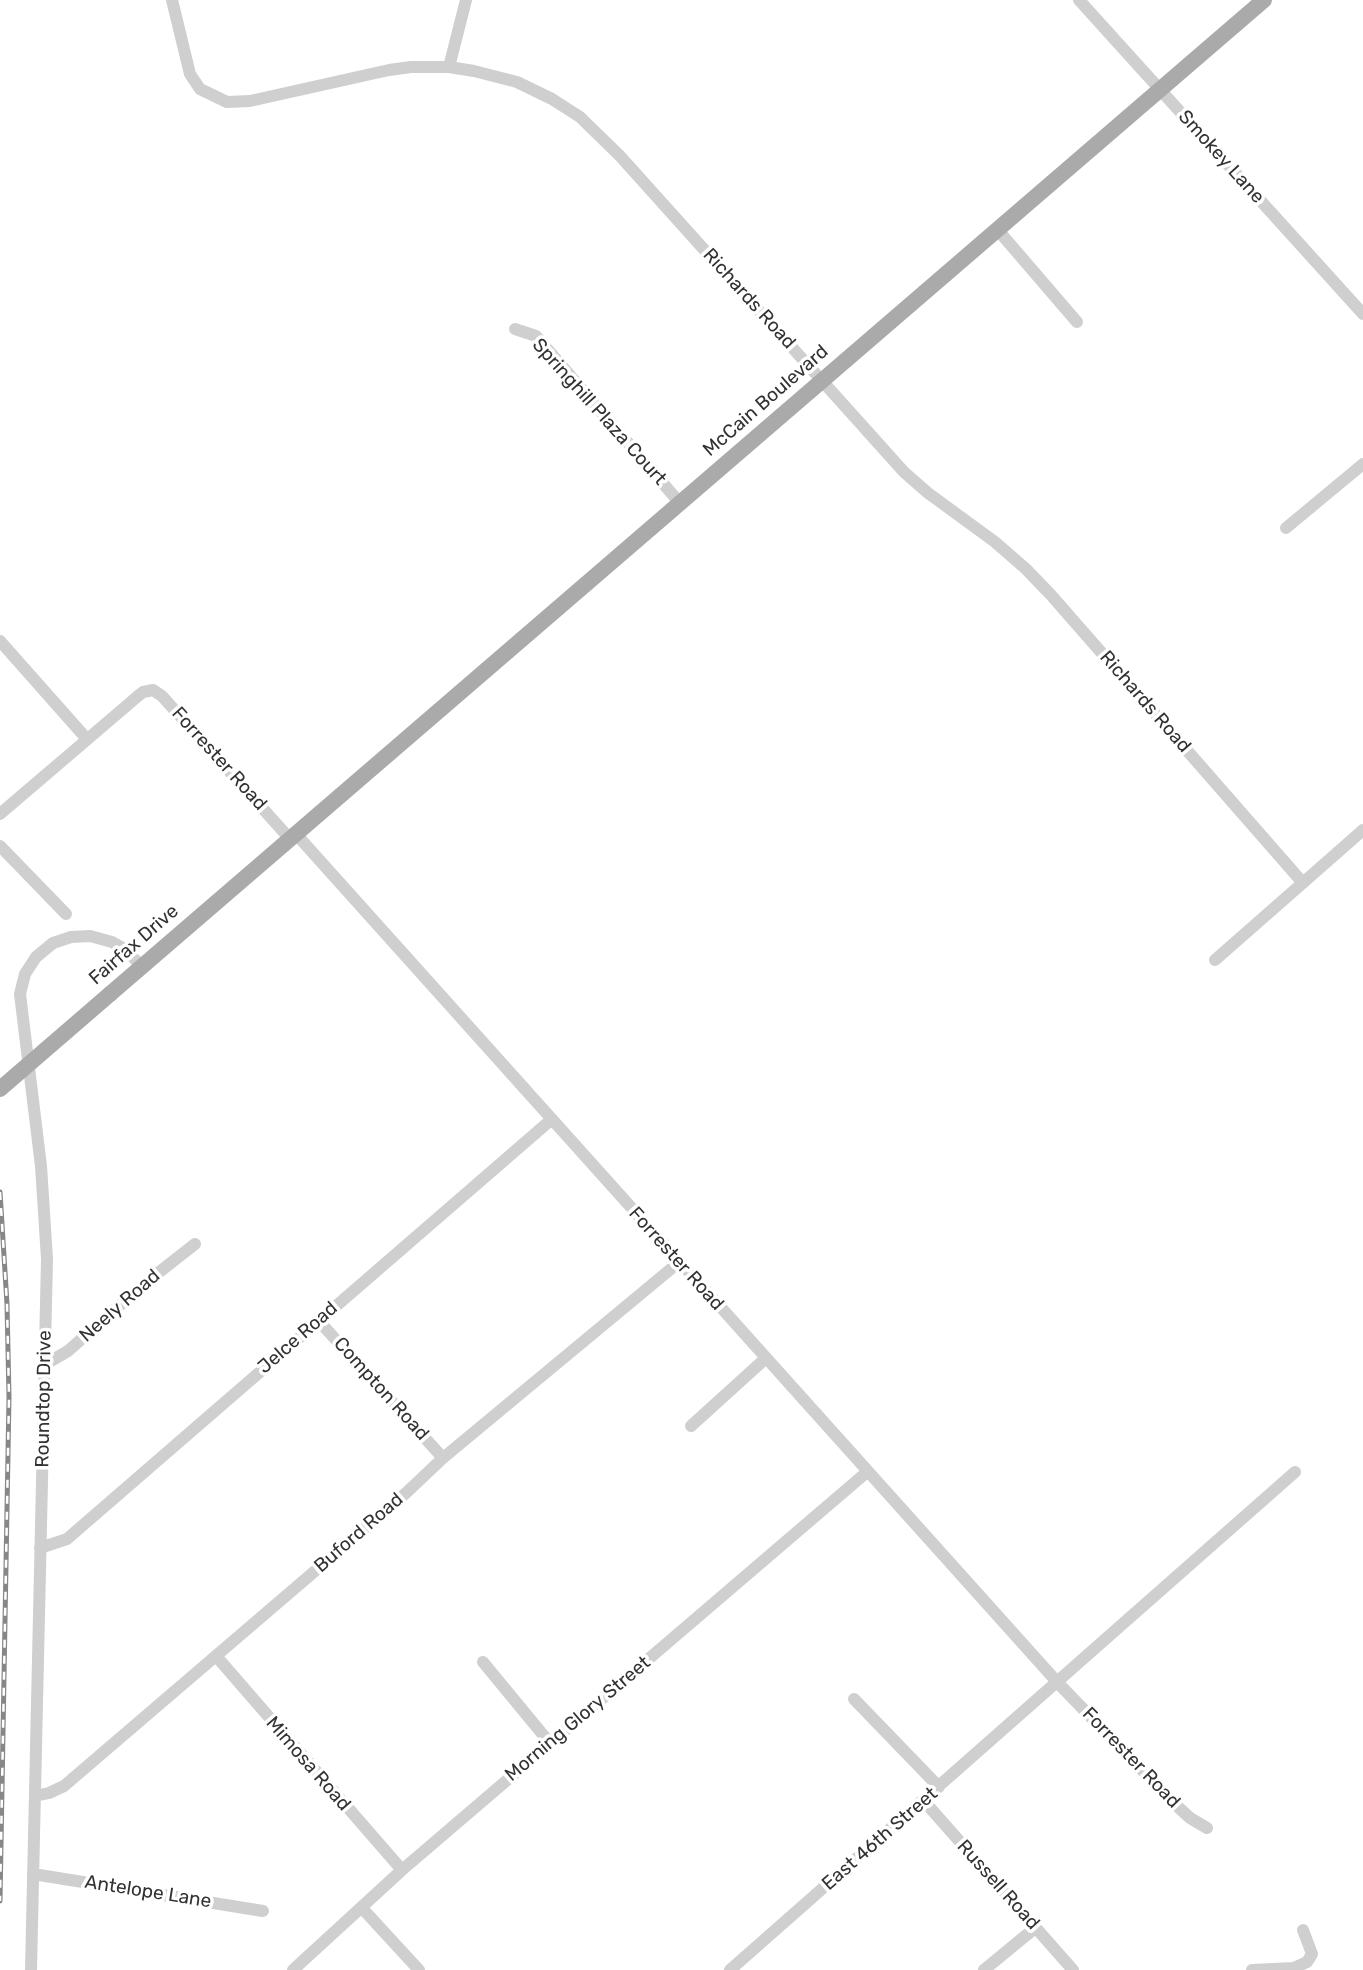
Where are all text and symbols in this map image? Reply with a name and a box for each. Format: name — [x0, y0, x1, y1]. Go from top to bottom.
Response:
street label: Smokey Lane — [1173, 106, 1269, 208]
street label: Richards Road — [698, 244, 800, 354]
street label: Springhill Plaza Court — [527, 334, 671, 490]
street label: McCain Boulevard — [699, 340, 833, 462]
street label: Richards Road — [1095, 646, 1195, 758]
street label: Forrester Road — [167, 703, 271, 815]
street label: Fairfax Drive — [85, 900, 183, 990]
street label: Forrester Road — [624, 1203, 728, 1315]
street label: Neely Road — [75, 1265, 165, 1347]
street label: Jelce Road — [253, 1297, 343, 1379]
street label: Roundtop Drive — [31, 1330, 57, 1468]
street label: Compton Road — [329, 1333, 433, 1445]
street label: Buford Road — [310, 1488, 408, 1578]
street label: Morning Glory Street — [501, 1652, 655, 1786]
street label: Forrester Road — [1077, 1703, 1185, 1813]
street label: Mimosa Road — [261, 1712, 355, 1816]
street label: East 46th Street — [818, 1783, 942, 1895]
street label: Russell Road — [952, 1835, 1044, 1935]
street label: Antelope Lane — [83, 1871, 213, 1913]

